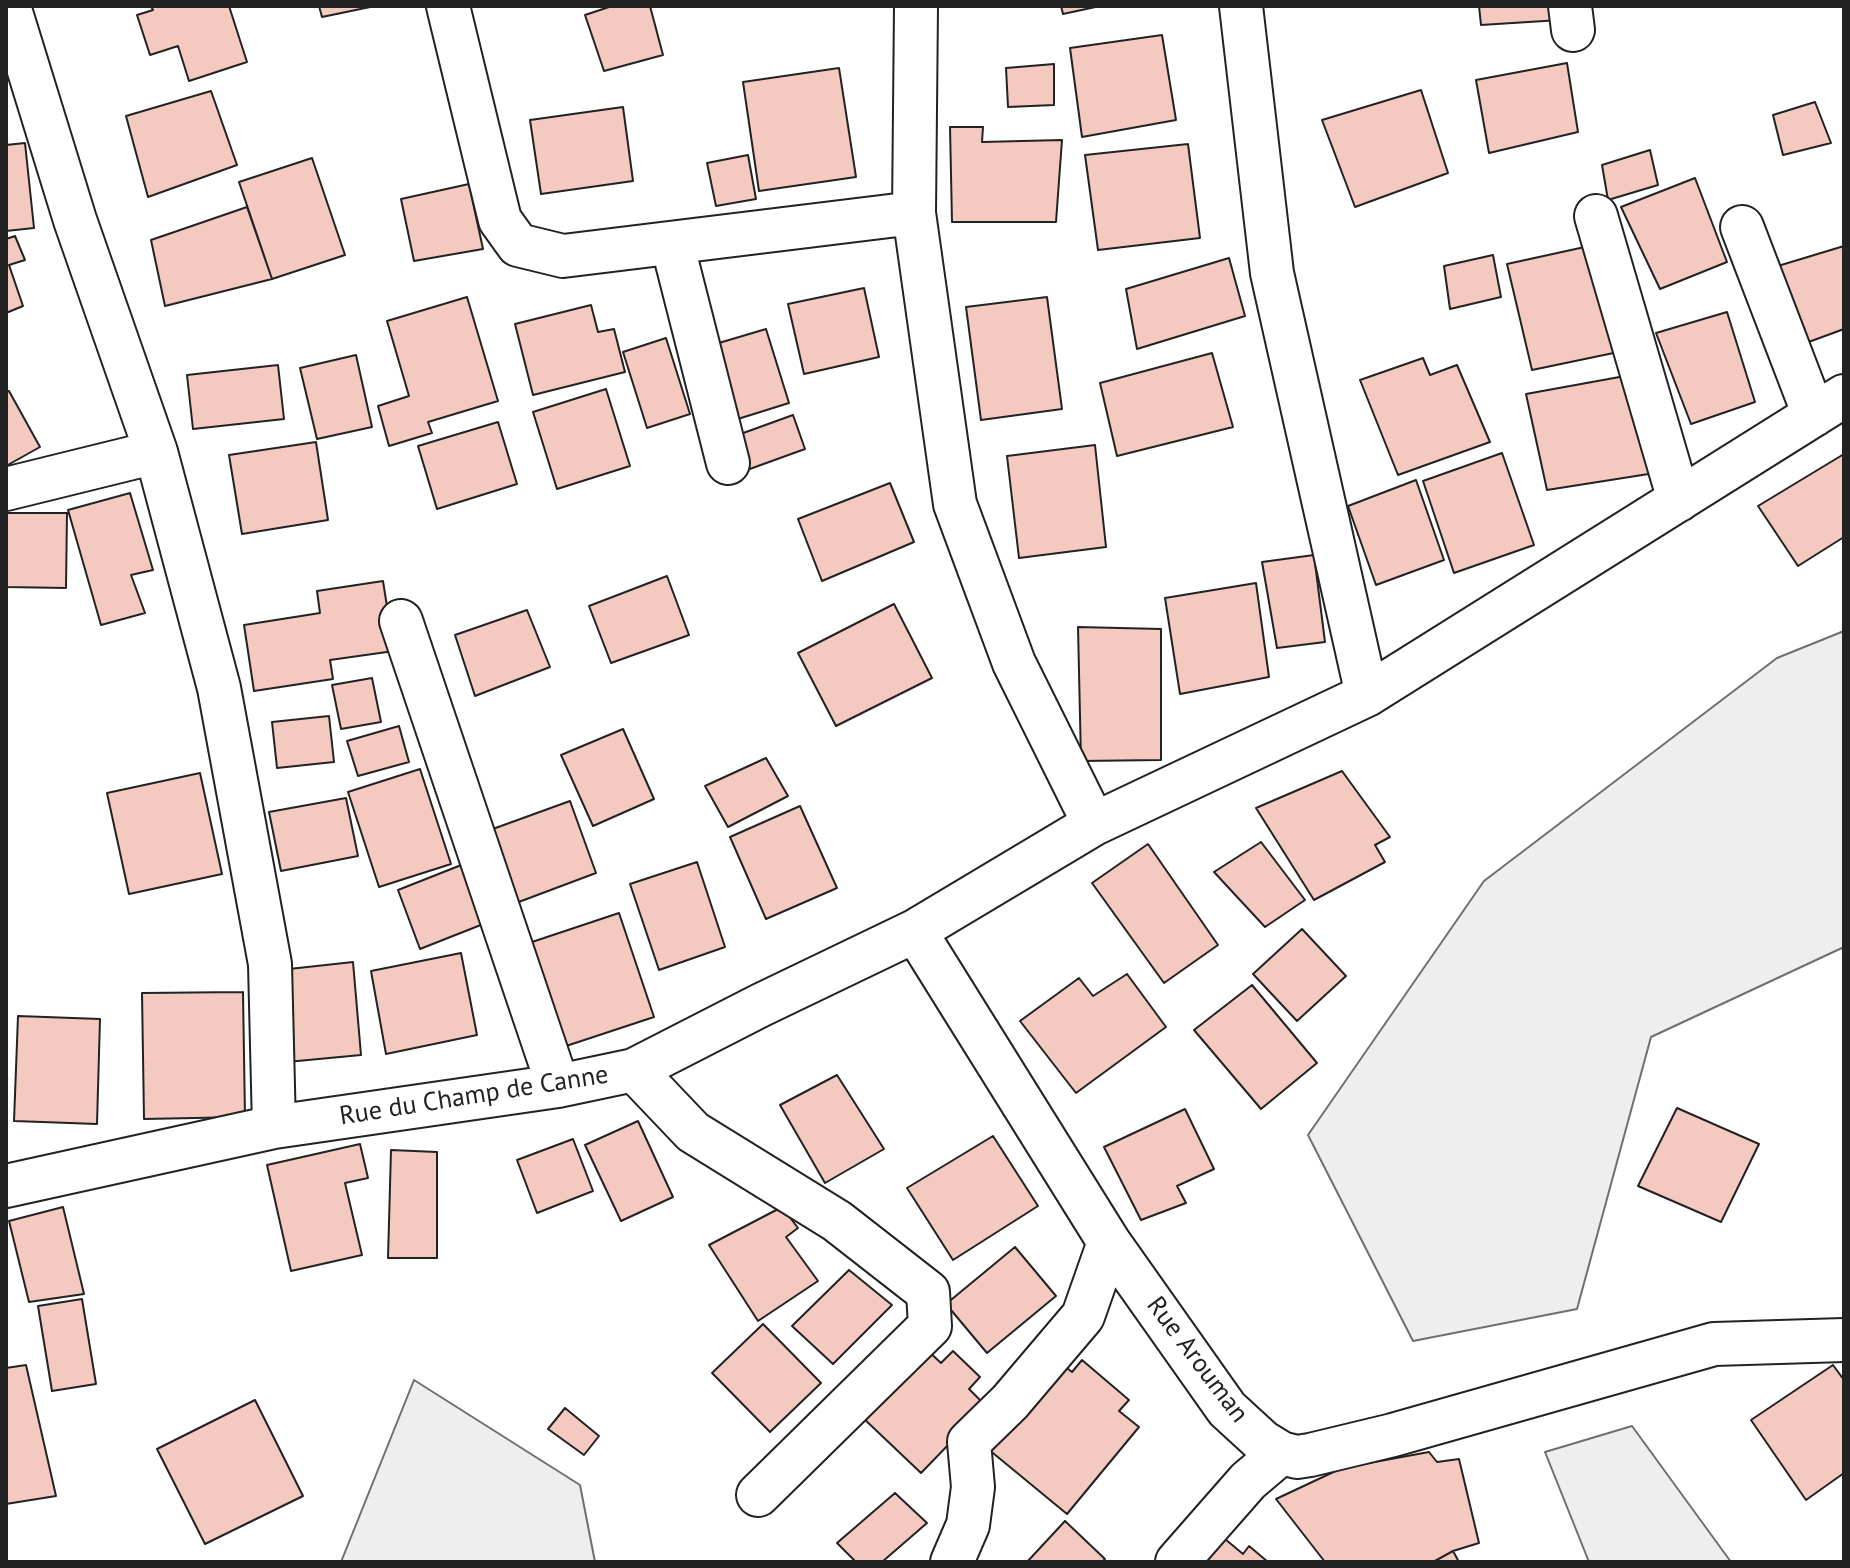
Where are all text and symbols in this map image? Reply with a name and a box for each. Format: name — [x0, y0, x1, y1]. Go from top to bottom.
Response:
street label: Rue du Champ de Canne — [337, 1059, 611, 1133]
street label: Rue Arouman — [1140, 1291, 1254, 1429]

